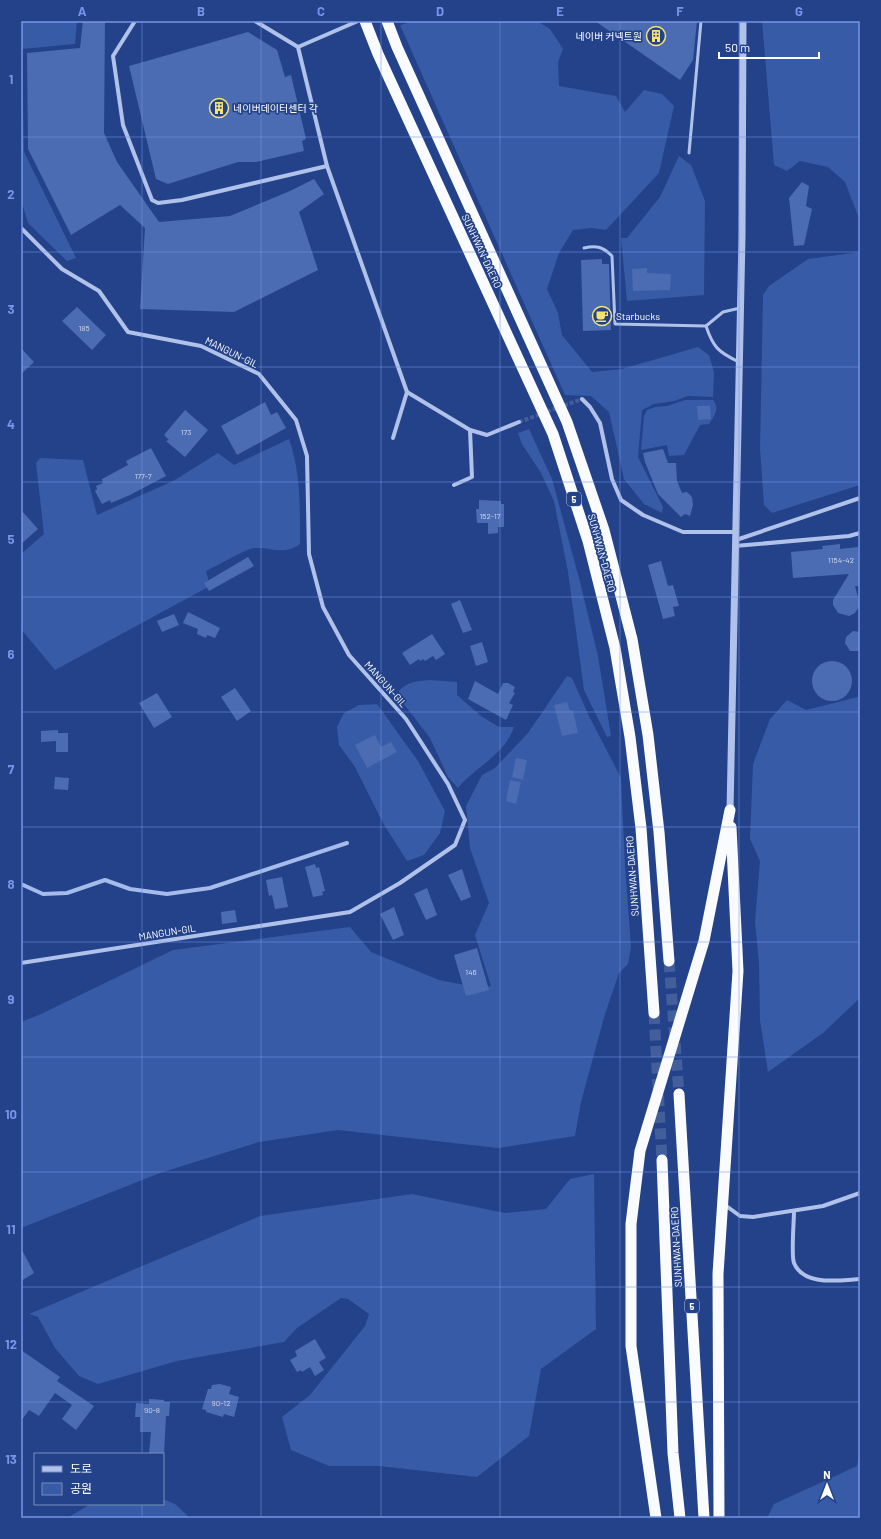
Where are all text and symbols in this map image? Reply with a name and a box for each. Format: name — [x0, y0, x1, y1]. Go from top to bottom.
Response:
text: A — [78, 3, 87, 19]
text: B — [197, 3, 205, 19]
text: C — [317, 3, 325, 19]
text: D — [436, 3, 444, 19]
text: E — [556, 3, 564, 19]
text: F — [676, 3, 684, 19]
text: G — [795, 3, 803, 19]
building icon: 네이버 커넥트원 — [645, 25, 667, 47]
place label: 네이버 커넥트원 — [576, 30, 642, 42]
scale bar — [719, 34, 819, 60]
text: 50 m — [725, 40, 750, 54]
text: 1 — [9, 71, 13, 87]
building icon: 네이버데이터센터 각 — [208, 97, 230, 119]
place label: 네이버데이터센터 각 — [233, 102, 319, 114]
text: 2 — [7, 186, 15, 202]
street label: SUNHWAN-DAERO — [460, 212, 504, 290]
text: 3 — [7, 301, 15, 317]
cafe icon: Starbucks — [591, 305, 613, 327]
place label: Starbucks — [616, 310, 660, 322]
house number: 185 — [78, 323, 90, 333]
street label: MANGUN-GIL — [203, 334, 261, 370]
text: 4 — [7, 416, 15, 432]
house number: 173 — [181, 427, 191, 437]
house number: 177-7 — [134, 471, 152, 481]
road number: 5 — [567, 492, 581, 506]
house number: 152-17 — [480, 511, 501, 521]
street label: SUNHWAN-DAERO — [586, 512, 618, 594]
text: 5 — [7, 531, 15, 547]
house number: 1154-42 — [828, 555, 854, 565]
text: 6 — [8, 646, 15, 662]
street label: MANGUN-GIL — [362, 659, 410, 710]
text: 7 — [8, 761, 15, 777]
street label: SUNHWAN-DAERO — [623, 835, 641, 917]
text: 8 — [7, 876, 15, 892]
street label: MANGUN-GIL — [138, 922, 197, 942]
house number: 146 — [465, 967, 477, 977]
text: 9 — [8, 991, 15, 1007]
text: 10 — [5, 1106, 17, 1122]
street label: SUNHWAN-DAERO — [668, 1206, 684, 1288]
text: 11 — [6, 1221, 16, 1237]
road number: 5 — [685, 1299, 699, 1313]
text: 12 — [5, 1336, 17, 1352]
house number: 90-12 — [212, 1398, 230, 1408]
house number: 90-8 — [144, 1405, 160, 1415]
text: 13 — [5, 1451, 17, 1467]
legend — [34, 1453, 164, 1505]
text: 도로 — [70, 1461, 92, 1475]
north arrow — [807, 1465, 847, 1505]
text: N — [823, 1468, 831, 1481]
text: 공원 — [70, 1481, 92, 1495]

